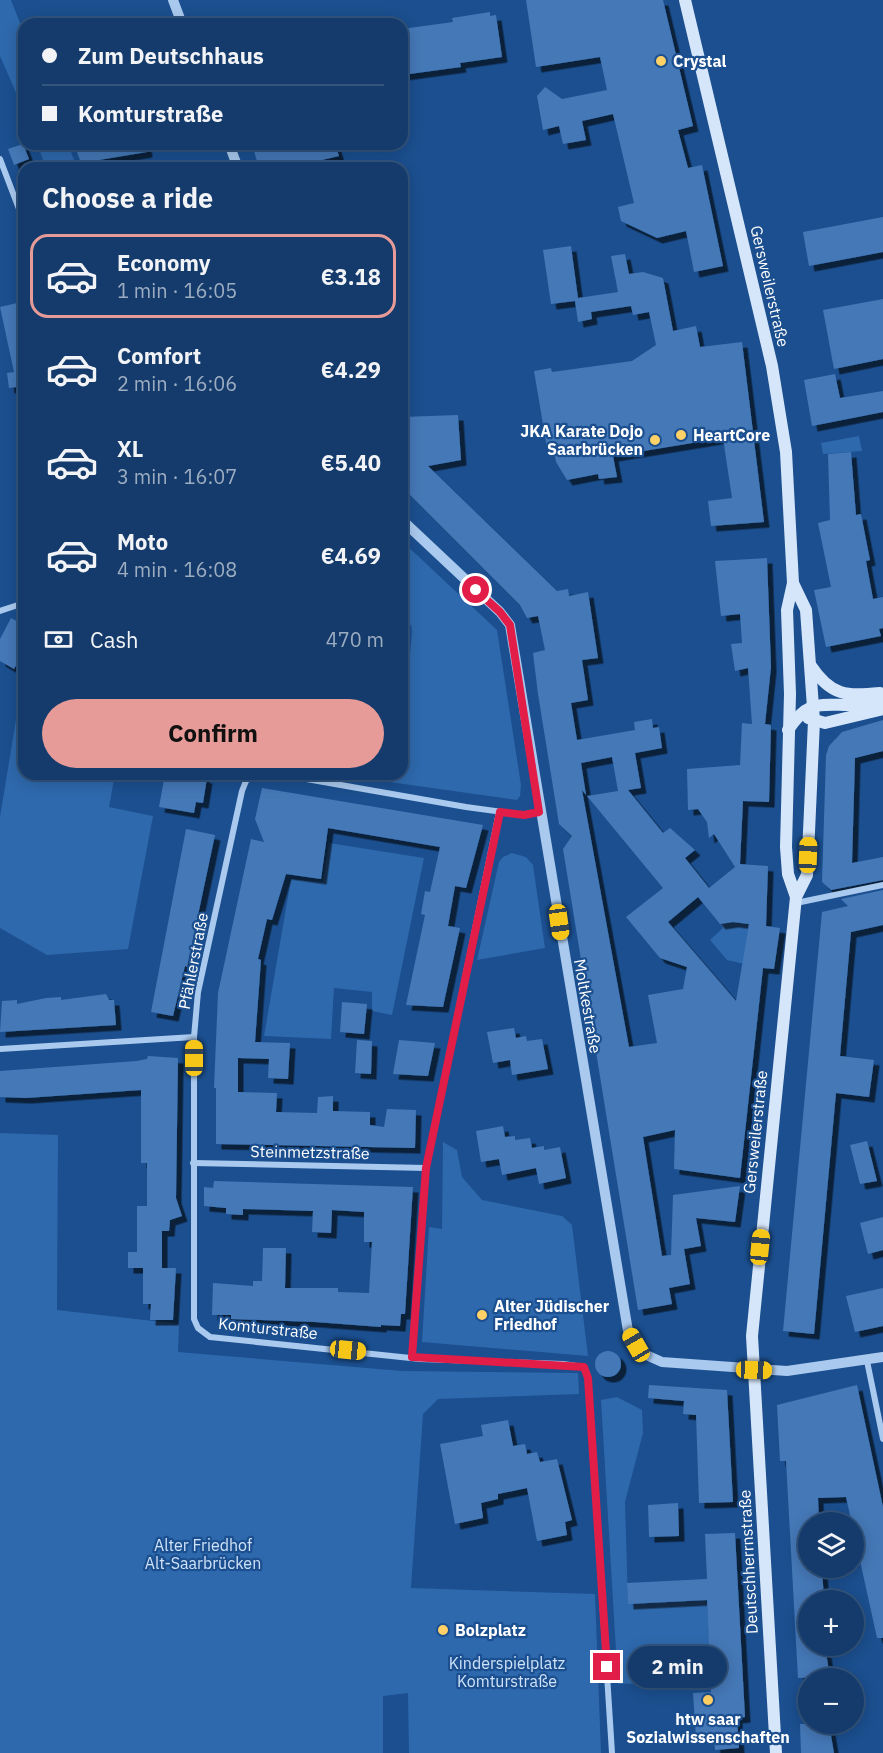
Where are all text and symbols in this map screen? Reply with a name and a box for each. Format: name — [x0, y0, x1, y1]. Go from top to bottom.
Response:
text: Zum Deutschhaus — [78, 41, 264, 70]
place label: Crystal — [673, 51, 727, 71]
marker: Crystal — [654, 54, 668, 68]
text: Komturstraße — [78, 99, 223, 128]
text: Choose a ride — [42, 180, 213, 215]
street label: Gersweilerstraße — [746, 223, 794, 349]
text: Economy — [117, 248, 211, 277]
icon: car — [45, 249, 99, 303]
text: €3.18 — [321, 262, 381, 291]
text: 1 min · 16:05 — [117, 277, 237, 304]
text: Comfort — [117, 341, 201, 370]
icon: car — [45, 342, 99, 396]
text: €4.29 — [321, 355, 381, 384]
text: 2 min · 16:06 — [117, 370, 237, 397]
place label: JKA Karate Dojo Saarbrücken — [520, 421, 643, 459]
place label: HeartCore — [693, 425, 770, 445]
marker: HeartCore — [674, 428, 688, 442]
marker: JKA Karate Dojo Saarbrücken — [648, 433, 662, 447]
text: XL — [117, 434, 143, 463]
icon: car — [45, 435, 99, 489]
text: €5.40 — [321, 448, 381, 477]
text: 3 min · 16:07 — [117, 463, 237, 490]
text: Moto — [117, 527, 168, 556]
icon: car — [45, 528, 99, 582]
text: €4.69 — [321, 541, 381, 570]
text: 4 min · 16:08 — [117, 556, 237, 583]
route start — [462, 576, 489, 603]
icon: cash — [42, 623, 75, 656]
text: Cash — [90, 625, 139, 654]
text: 470 m — [326, 626, 384, 653]
button: Confirm — [42, 699, 384, 768]
car — [798, 837, 818, 873]
car — [548, 903, 570, 941]
street label: Pfählerstraße — [174, 911, 212, 1011]
street label: Moltkestraße — [570, 957, 606, 1055]
car — [185, 1040, 203, 1076]
street label: Gersweilerstraße — [739, 1069, 771, 1195]
street label: Steinmetzstraße — [250, 1141, 370, 1163]
car — [749, 1228, 771, 1266]
place label: Alter Jüdischer Friedhof — [494, 1296, 610, 1334]
marker: Alter Jüdischer Friedhof — [475, 1308, 489, 1322]
street label: Komturstraße — [217, 1313, 319, 1343]
car — [619, 1325, 653, 1365]
car — [329, 1339, 367, 1361]
car — [736, 1360, 772, 1380]
street label: Deutschherrnstraße — [734, 1489, 762, 1635]
map controls — [798, 1512, 864, 1734]
button: layers — [798, 1512, 864, 1578]
park label: Alter Friedhof Alt-Saarbrücken — [145, 1535, 261, 1573]
button: + — [798, 1590, 864, 1656]
place label: Bolzplatz — [455, 1620, 526, 1640]
marker: Bolzplatz — [436, 1623, 450, 1637]
callout: 2 min — [628, 1646, 727, 1688]
park label: Kinderspielplatz Komturstraße — [449, 1653, 565, 1691]
route end — [593, 1653, 620, 1680]
text: 2 min — [651, 1653, 704, 1680]
button: − — [798, 1668, 864, 1734]
marker: htw saar Sozialwissenschaften — [701, 1693, 715, 1707]
place label: htw saar Sozialwissenschaften — [626, 1709, 790, 1747]

